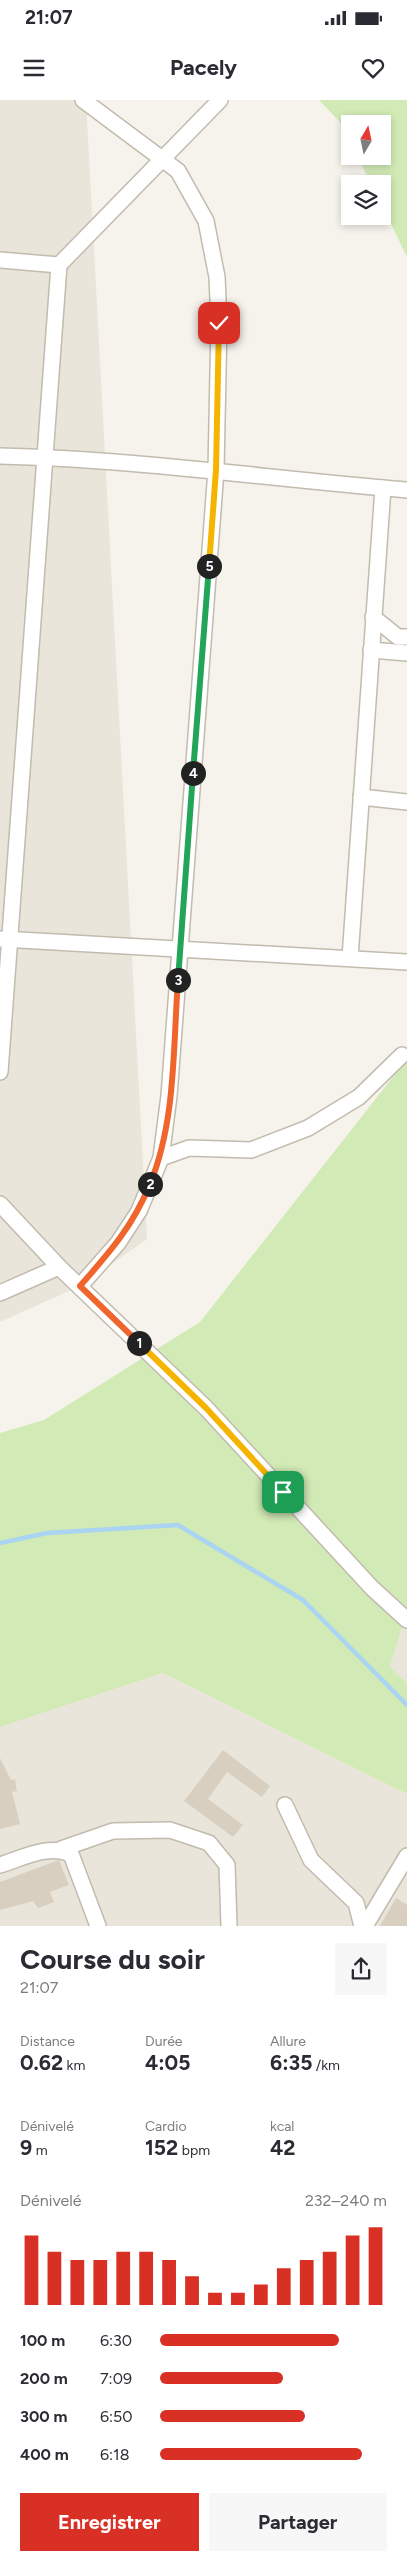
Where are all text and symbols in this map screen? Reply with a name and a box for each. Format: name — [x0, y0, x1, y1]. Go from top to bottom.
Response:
text: 21:07 — [25, 6, 73, 29]
icon: menu — [20, 54, 48, 82]
text: Pacely — [170, 54, 237, 81]
icon: heart — [359, 54, 387, 82]
north arrow — [341, 115, 391, 165]
map controls — [341, 115, 391, 225]
button: layers — [341, 175, 391, 225]
pin — [198, 302, 240, 344]
icon: check — [205, 309, 233, 337]
pin: 5 — [196, 554, 222, 578]
text: 5 — [205, 558, 214, 575]
pin: 4 — [180, 760, 206, 786]
text: 4 — [189, 765, 198, 782]
pin: 3 — [166, 968, 190, 992]
text: 3 — [175, 972, 182, 989]
pin: 2 — [138, 1172, 162, 1196]
text: 2 — [146, 1176, 155, 1193]
pin: 1 — [126, 1330, 152, 1356]
text: 1 — [137, 1335, 142, 1352]
pin — [262, 1471, 304, 1513]
icon: arrive — [269, 1478, 297, 1506]
text: Course du soir — [20, 1942, 205, 1976]
button: share — [335, 1943, 387, 1995]
text: 21:07 — [20, 1978, 58, 1997]
text: Distance — [20, 2033, 75, 2050]
text: Durée — [145, 2033, 182, 2050]
text: Allure — [270, 2033, 306, 2050]
text: 0.62 — [20, 2050, 63, 2075]
text: 4:05 — [145, 2050, 190, 2075]
text: 6:35 — [270, 2050, 312, 2075]
text: km — [63, 2057, 85, 2074]
text: /km — [312, 2057, 340, 2074]
text: Dénivelé — [20, 2118, 74, 2135]
text: Cardio — [145, 2118, 187, 2135]
text: kcal — [270, 2118, 294, 2135]
text: 9 — [20, 2135, 32, 2160]
text: 152 — [145, 2135, 178, 2160]
text: 42 — [270, 2135, 295, 2160]
text: m — [32, 2142, 48, 2159]
text: bpm — [178, 2142, 210, 2159]
text: Dénivelé — [20, 2191, 82, 2210]
text: 232–240 m — [305, 2191, 387, 2210]
text: 100 m — [20, 2331, 65, 2350]
text: 6:30 — [100, 2331, 132, 2350]
text: 200 m — [20, 2369, 68, 2388]
text: 7:09 — [100, 2369, 132, 2388]
text: 300 m — [20, 2407, 67, 2426]
text: 6:50 — [100, 2407, 133, 2426]
text: 400 m — [20, 2445, 69, 2464]
text: 6:18 — [100, 2445, 130, 2464]
button: Enregistrer — [20, 2493, 199, 2551]
button: Partager — [209, 2493, 387, 2551]

